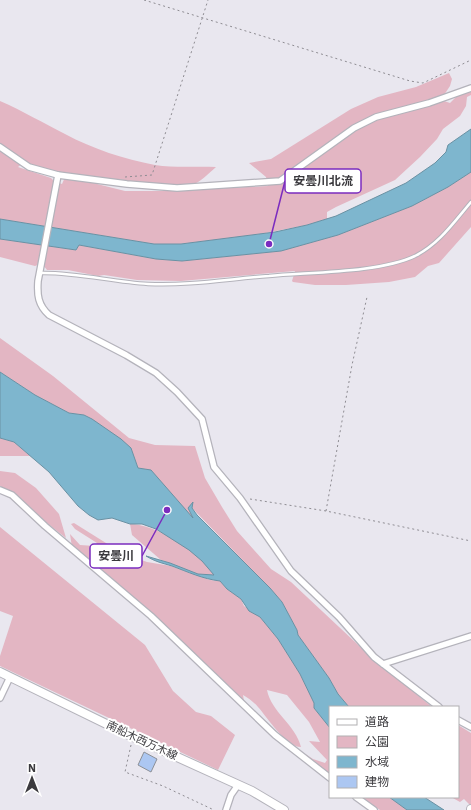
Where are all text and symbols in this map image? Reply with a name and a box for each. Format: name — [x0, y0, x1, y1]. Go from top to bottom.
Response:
callout: 安曇川北流 — [285, 169, 361, 193]
text: 安曇川北流 — [293, 173, 353, 188]
callout: 安曇川 — [90, 544, 142, 568]
text: 安曇川 — [98, 548, 134, 563]
legend — [329, 706, 459, 798]
text: 道路 — [365, 714, 389, 729]
street label: 南船木西万木線 — [104, 717, 180, 763]
text: 公園 — [365, 734, 389, 749]
text: 水域 — [365, 754, 389, 769]
north arrow — [12, 758, 52, 798]
text: N — [28, 761, 36, 775]
text: 建物 — [365, 774, 389, 789]

